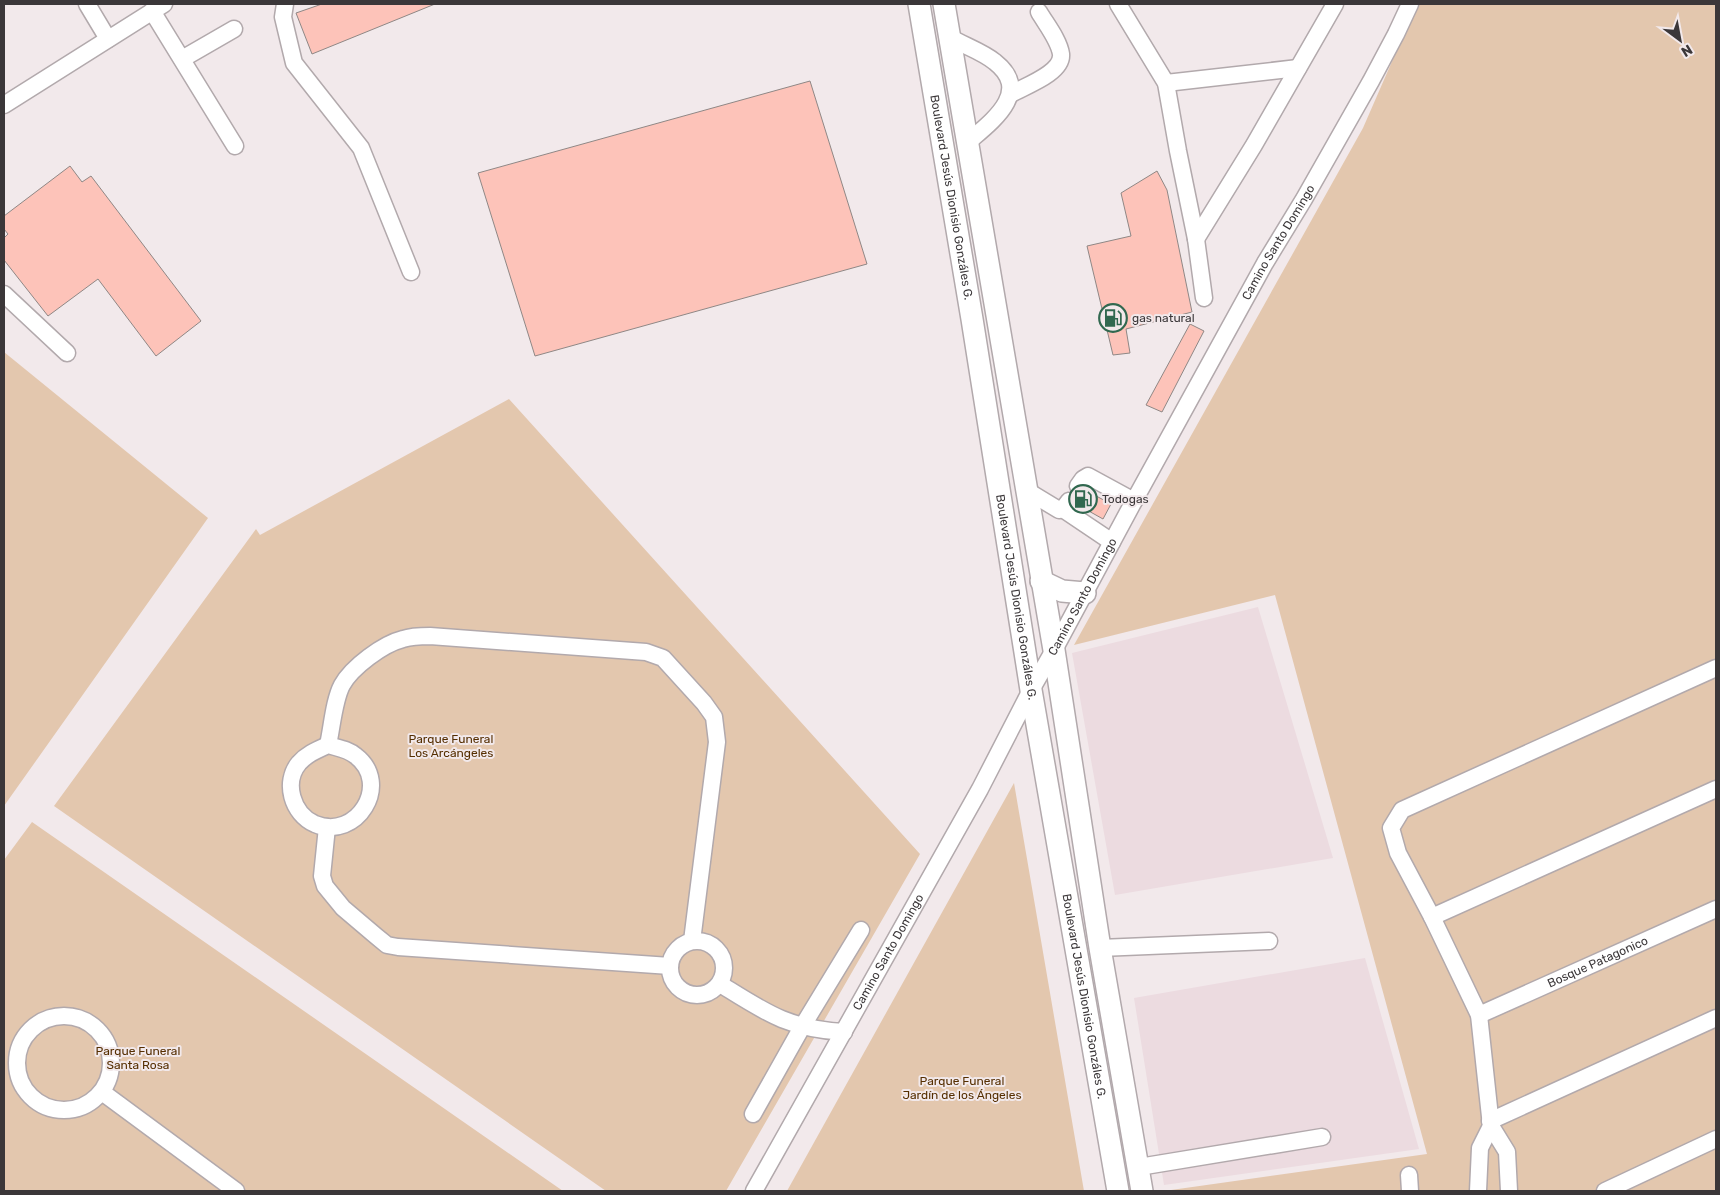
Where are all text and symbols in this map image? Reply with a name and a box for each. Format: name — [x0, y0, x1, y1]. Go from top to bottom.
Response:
north arrow — [1655, 15, 1705, 65]
text: N — [1678, 41, 1695, 60]
street label: Boulevard Jesús Dionisio Gonzáles G. — [927, 94, 976, 301]
street label: Camino Santo Domingo — [1239, 182, 1318, 302]
fuel station icon: gas natural — [1098, 303, 1128, 333]
place label: gas natural — [1132, 311, 1195, 325]
fuel station icon: Todogas — [1068, 484, 1098, 514]
place label: Todogas — [1102, 492, 1149, 506]
street label: Boulevard Jesús Dionisio Gonzáles G. — [993, 493, 1040, 701]
street label: Camino Santo Domingo — [1045, 536, 1120, 658]
park label: Parque Funeral Los Arcángeles — [409, 732, 493, 760]
street label: Camino Santo Domingo — [850, 891, 927, 1013]
street label: Boulevard Jesús Dionisio Gonzáles G. — [1060, 893, 1109, 1100]
street label: Bosque Patagonico — [1545, 933, 1650, 990]
park label: Parque Funeral Santa Rosa — [96, 1044, 180, 1072]
park label: Parque Funeral Jardín de los Ángeles — [902, 1074, 1022, 1102]

